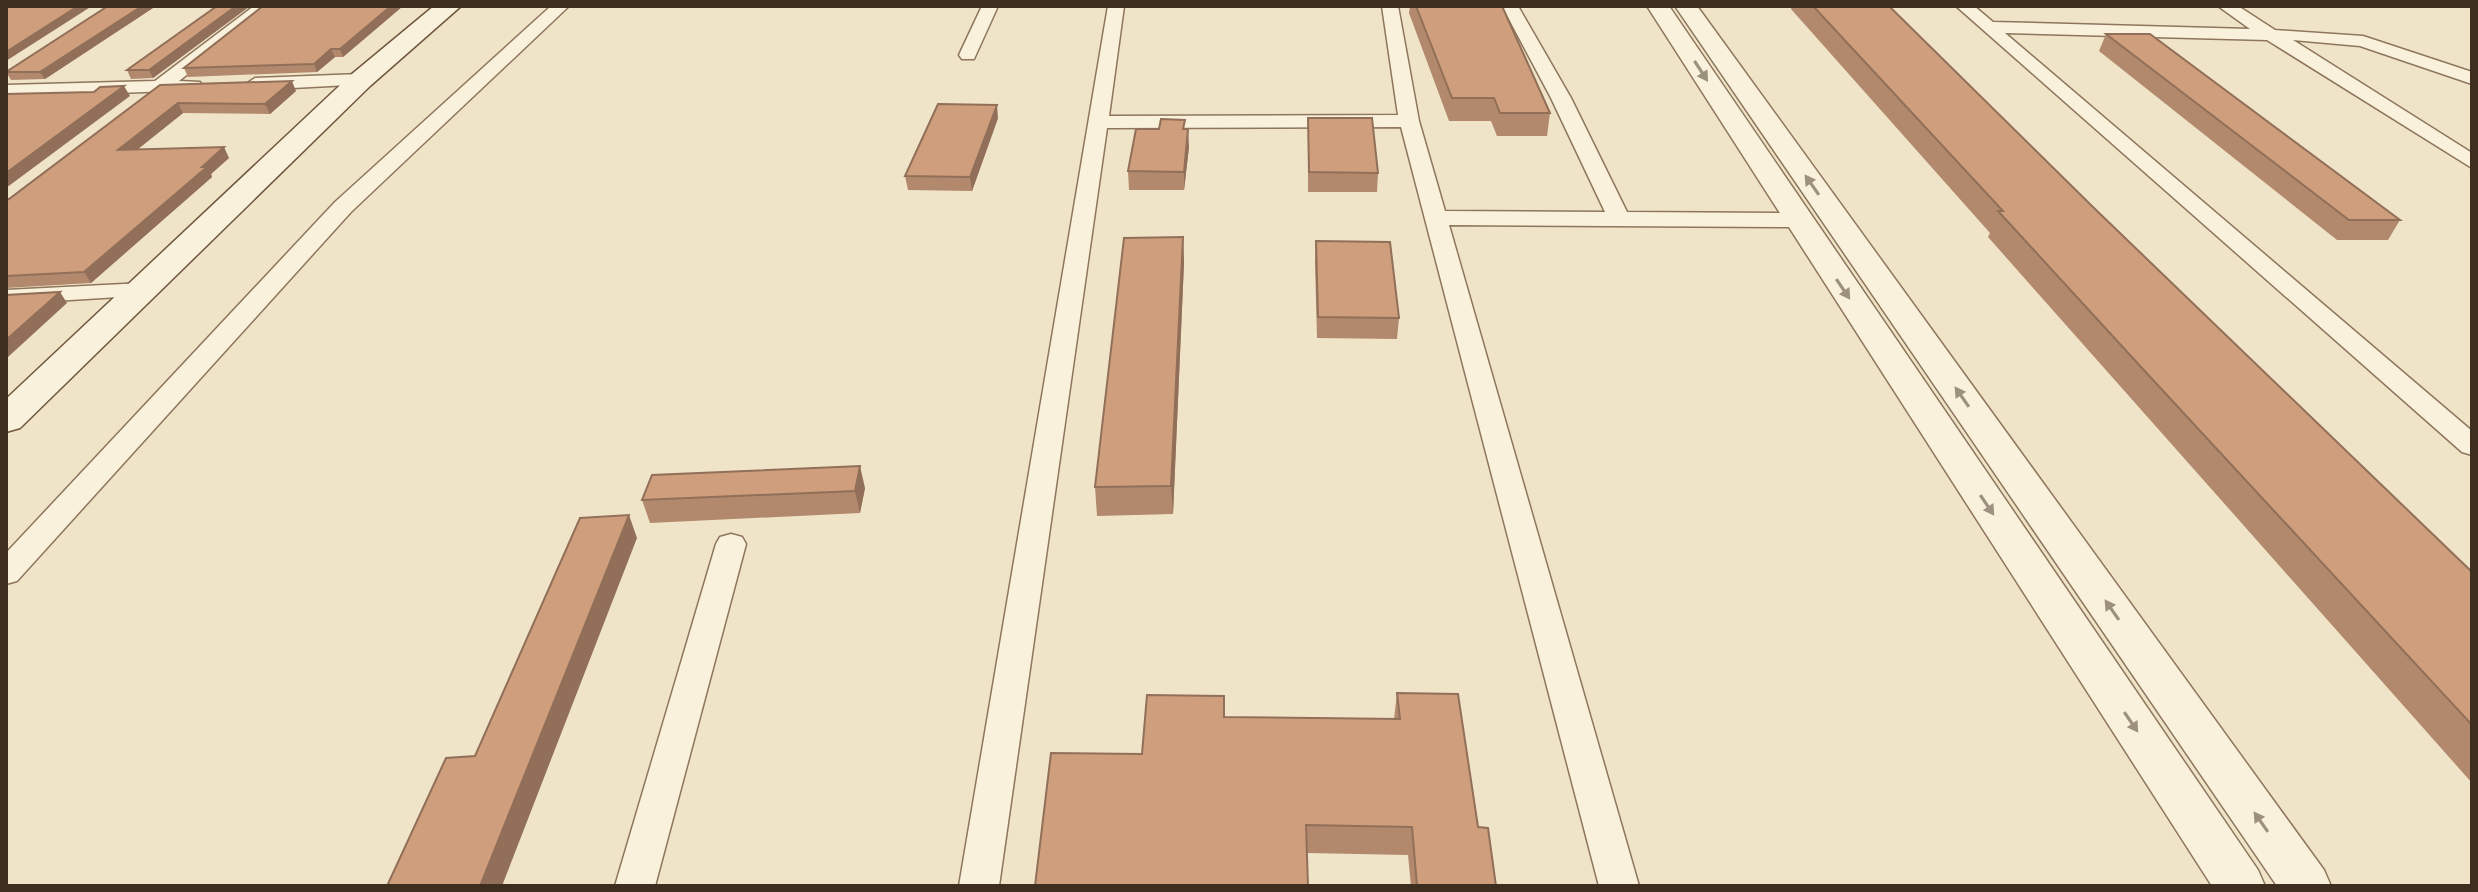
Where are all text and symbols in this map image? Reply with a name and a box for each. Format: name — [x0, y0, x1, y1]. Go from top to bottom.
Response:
one-way arrow — [1693, 61, 1708, 82]
one-way arrow — [1805, 174, 1820, 195]
one-way arrow — [1836, 278, 1851, 299]
one-way arrow — [1955, 387, 1970, 408]
one-way arrow — [1979, 495, 1994, 516]
one-way arrow — [2104, 599, 2120, 620]
one-way arrow — [2123, 711, 2138, 733]
one-way arrow — [2254, 812, 2269, 833]

